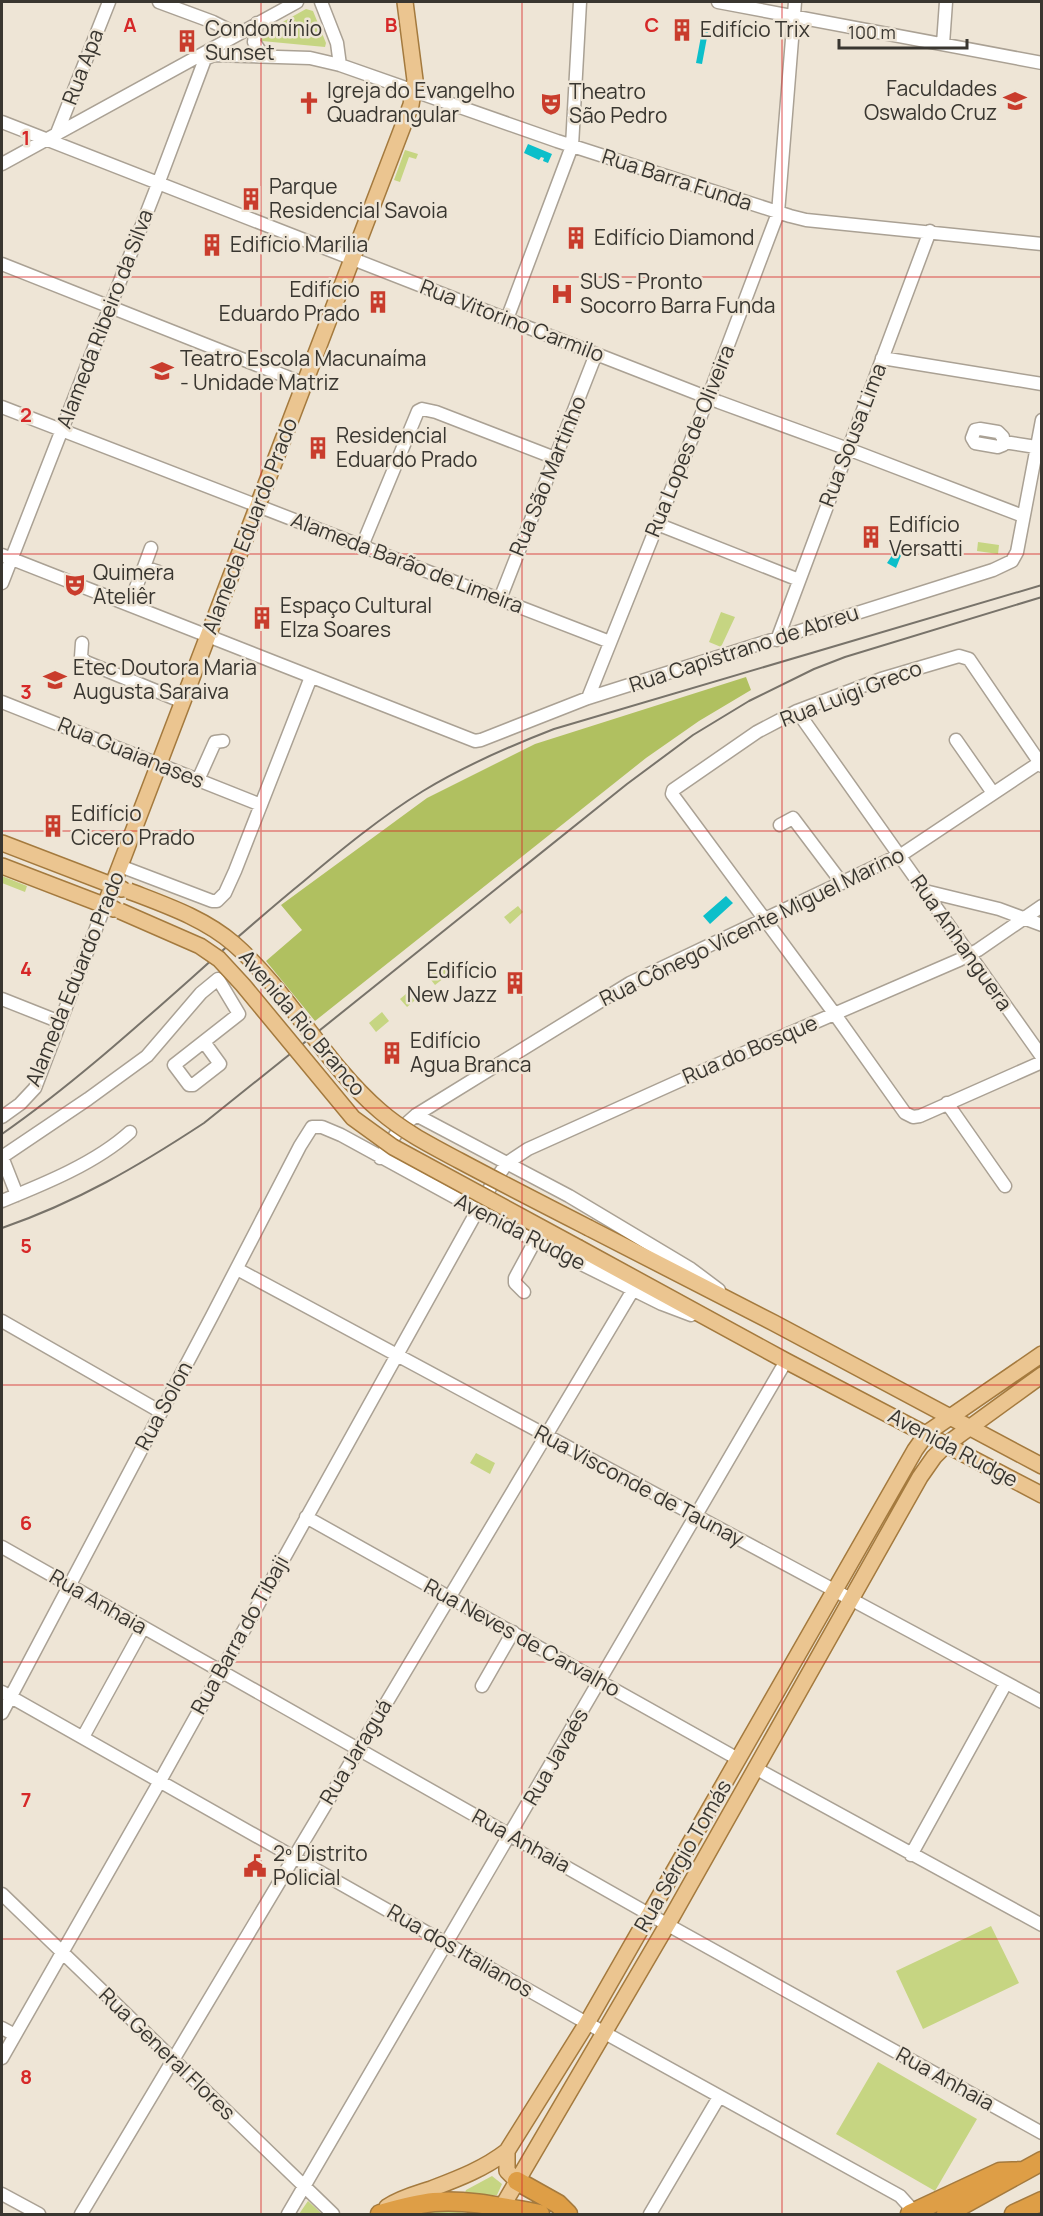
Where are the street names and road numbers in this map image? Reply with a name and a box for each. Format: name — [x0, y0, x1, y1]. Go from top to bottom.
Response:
street label: Rua Apa — [55, 25, 109, 109]
street label: Rua Barra Funda — [599, 142, 756, 217]
street label: Alameda Ribeiro da Silva — [49, 205, 159, 432]
street label: Rua Vitorino Carmilo — [416, 272, 608, 368]
street label: Rua Lopes de Oliveira — [638, 340, 740, 541]
street label: Rua Sousa Lima — [812, 359, 892, 510]
street label: Rua São Martinho — [502, 391, 592, 560]
street label: Alameda Eduardo Prado — [195, 413, 303, 638]
street label: Alameda Barão de Limeira — [287, 505, 527, 619]
street label: Rua Capistrano de Abreu — [625, 598, 862, 698]
street label: Rua Luigi Greco — [776, 653, 925, 733]
street label: Rua Guaianases — [54, 710, 209, 794]
street label: Rua Cônego Vicente Miguel Marino — [595, 840, 909, 1012]
street label: Alameda Eduardo Prado — [18, 867, 130, 1090]
street label: Rua Anhanguera — [904, 869, 1019, 1016]
street label: Avenida Rio Branco — [233, 943, 372, 1101]
street label: Rua do Bosque — [678, 1008, 821, 1090]
street label: Avenida Rudge — [450, 1186, 591, 1276]
street label: Rua Solon — [128, 1356, 198, 1455]
street label: Avenida Rudge — [884, 1401, 1023, 1493]
street label: Rua Visconde de Taunay — [530, 1418, 749, 1552]
street label: Rua Barra do Tibaji — [184, 1550, 294, 1719]
street label: Rua Anhaia — [45, 1562, 152, 1640]
street label: Rua Neves de Carvalho — [419, 1571, 626, 1703]
street label: Rua Jaraguá — [313, 1694, 398, 1809]
street label: Rua Javaés — [516, 1703, 594, 1810]
street label: Rua Sérgio Tomás — [627, 1774, 737, 1937]
street label: Rua Anhaia — [467, 1802, 576, 1879]
street label: Rua dos Italianos — [383, 1897, 538, 2003]
street label: Rua General Flores — [93, 1981, 242, 2126]
street label: Rua Anhaia — [891, 2040, 1000, 2117]

